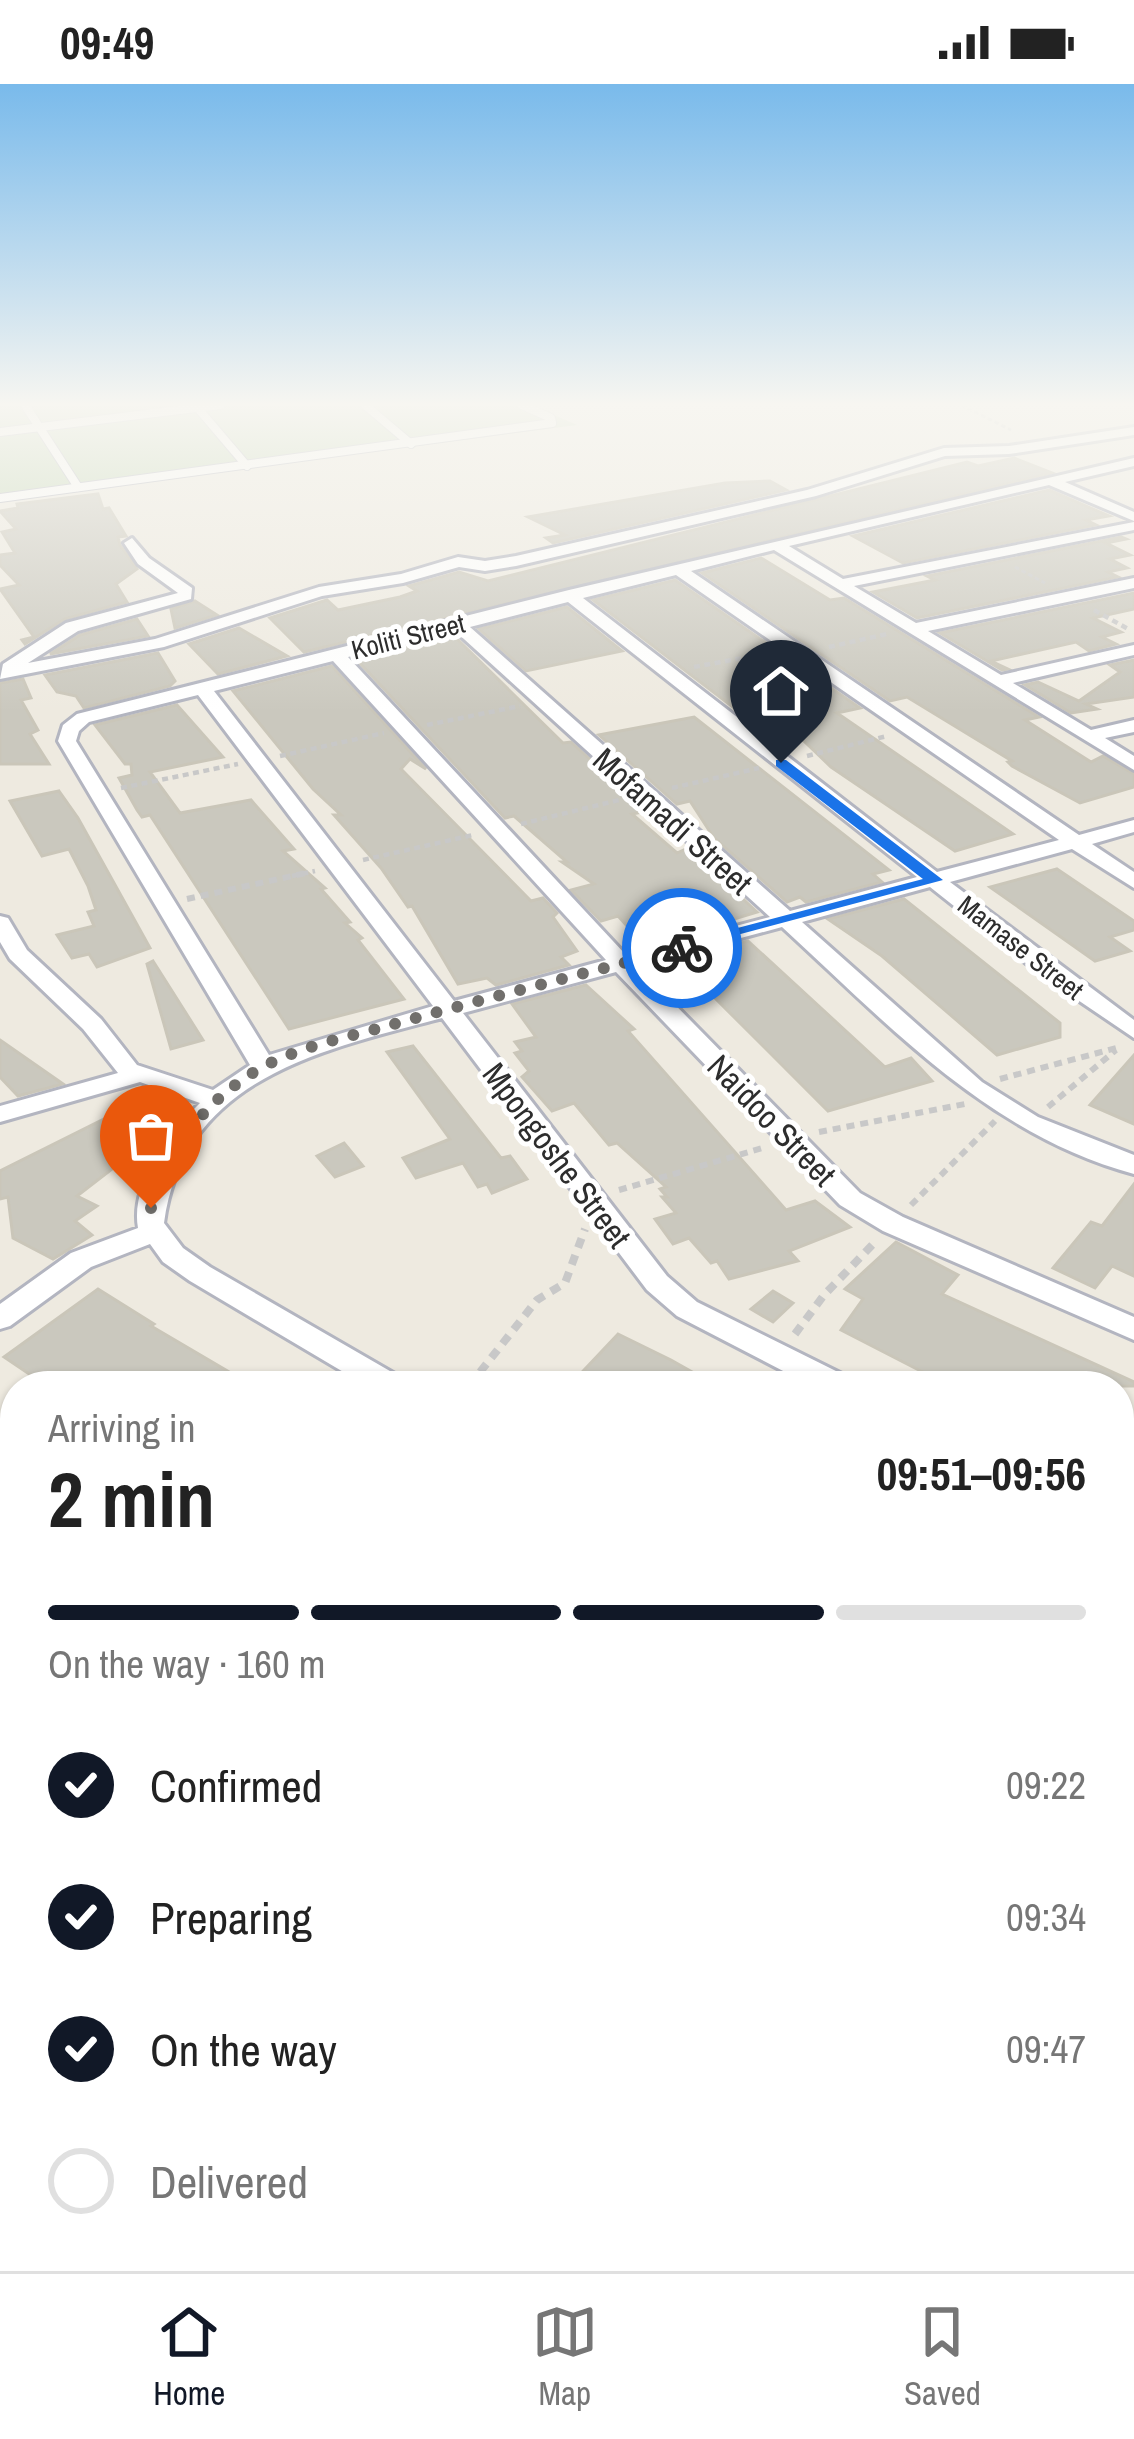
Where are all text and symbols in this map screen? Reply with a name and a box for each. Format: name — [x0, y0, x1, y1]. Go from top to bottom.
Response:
text: 09:49 — [60, 12, 154, 73]
street label: Koliti Street — [348, 605, 468, 667]
pin — [730, 640, 832, 763]
icon: home — [748, 658, 814, 724]
street label: Mofamadi Street — [584, 738, 762, 904]
street label: Mamase Street — [951, 887, 1091, 1007]
courier — [622, 888, 742, 1008]
icon: bike — [649, 915, 715, 981]
street label: Naidoo Street — [698, 1045, 846, 1195]
street label: Mpongoshe Street — [473, 1053, 641, 1257]
pin — [100, 1085, 202, 1208]
icon: bag — [118, 1103, 184, 1169]
text: Arriving in — [48, 1402, 196, 1454]
text: 09:51–09:56 — [877, 1443, 1086, 1504]
text: 2 min — [48, 1446, 215, 1551]
text: On the way · 160 m — [48, 1638, 325, 1690]
icon: check — [48, 1752, 114, 1818]
text: Confirmed — [150, 1755, 322, 1816]
text: 09:22 — [1006, 1759, 1086, 1811]
icon: check — [48, 1884, 114, 1950]
text: Preparing — [150, 1887, 312, 1948]
text: 09:34 — [1006, 1891, 1086, 1943]
icon: check — [48, 2016, 114, 2082]
text: On the way — [150, 2019, 337, 2080]
text: 09:47 — [1006, 2023, 1086, 2075]
text: Delivered — [150, 2151, 308, 2212]
tab: Home — [153, 2299, 225, 2415]
tab: Map — [532, 2299, 598, 2415]
tab: Saved — [904, 2299, 981, 2415]

